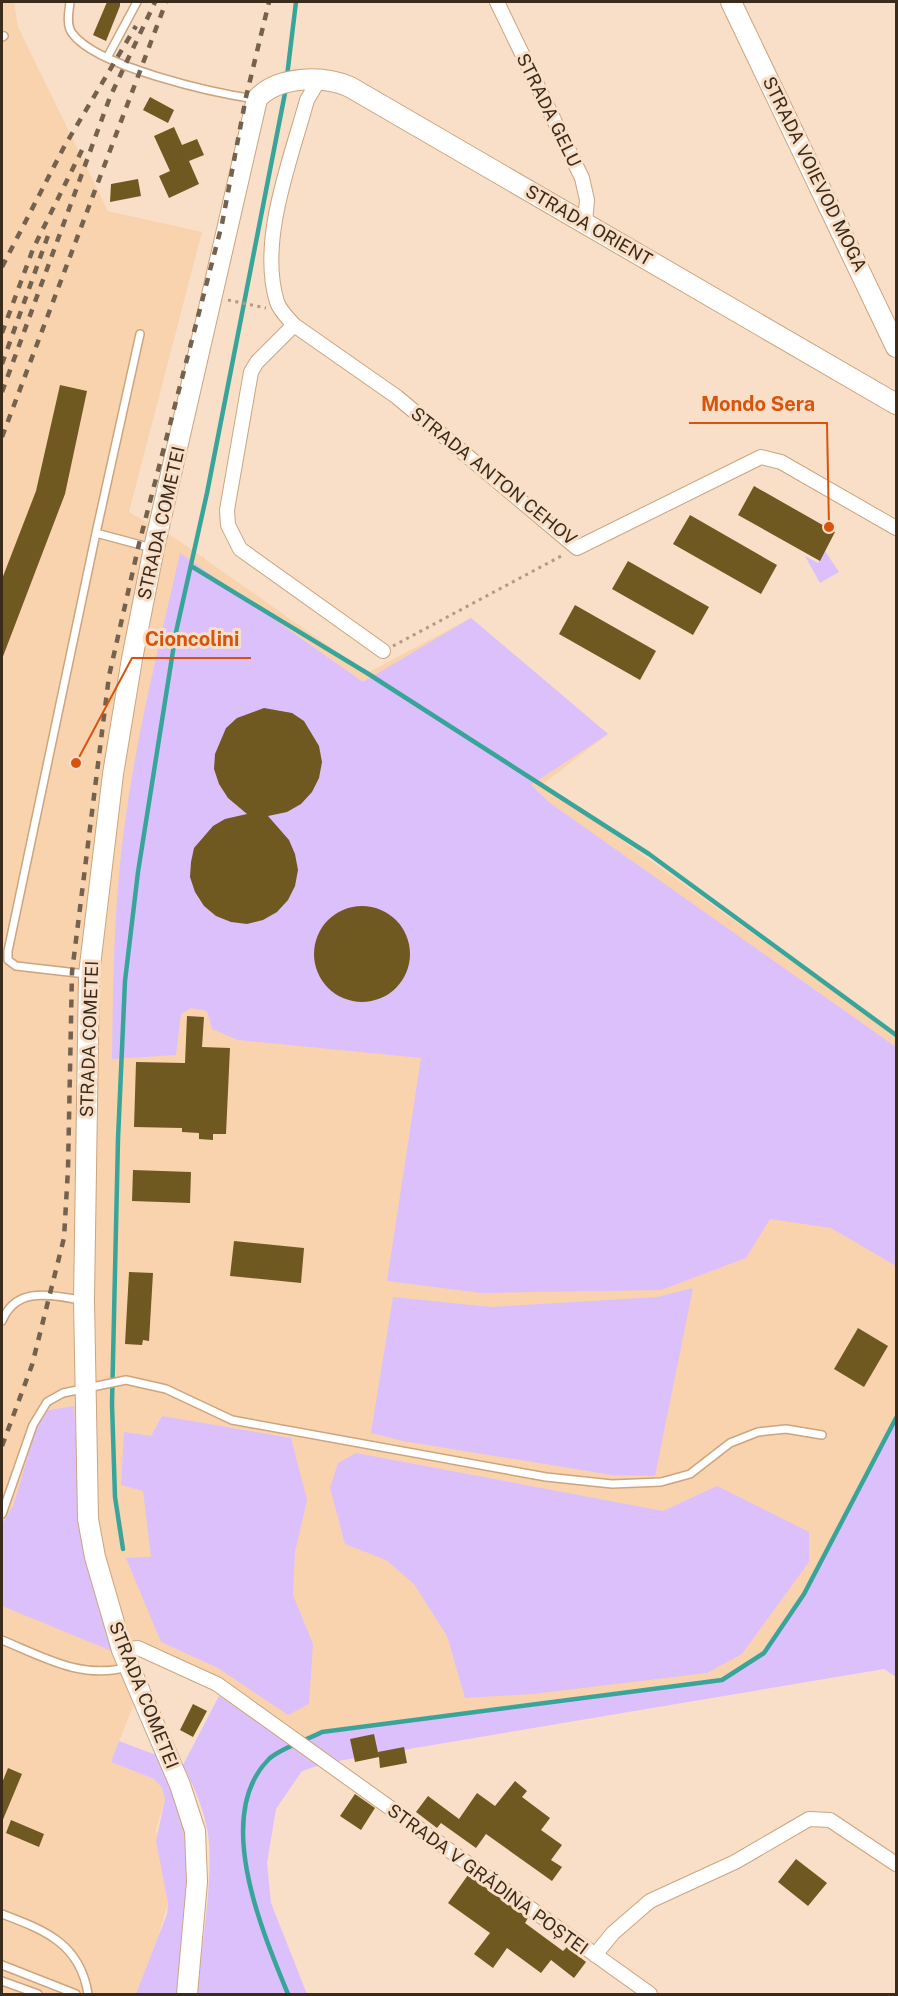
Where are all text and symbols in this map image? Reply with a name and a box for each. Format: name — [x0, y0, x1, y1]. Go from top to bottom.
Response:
street label: STRADA GELU — [512, 50, 586, 170]
street label: STRADA VOIEVOD MOGA — [759, 73, 872, 275]
street label: STRADA ORIENT — [522, 180, 656, 270]
callout: Mondo Sera — [689, 385, 827, 423]
text: Mondo Sera — [701, 392, 815, 416]
street label: STRADA ANTON CEHOV — [407, 403, 581, 549]
street label: STRADA COMETEI — [133, 444, 189, 602]
callout: Cioncolini — [132, 620, 251, 658]
text: Cioncolini — [145, 627, 239, 651]
street label: STRADA COMETEI — [76, 960, 102, 1118]
street label: STRADA COMETEI — [105, 1618, 183, 1772]
street label: STRADA V GRĂDINA POȘTEI — [384, 1799, 592, 1959]

